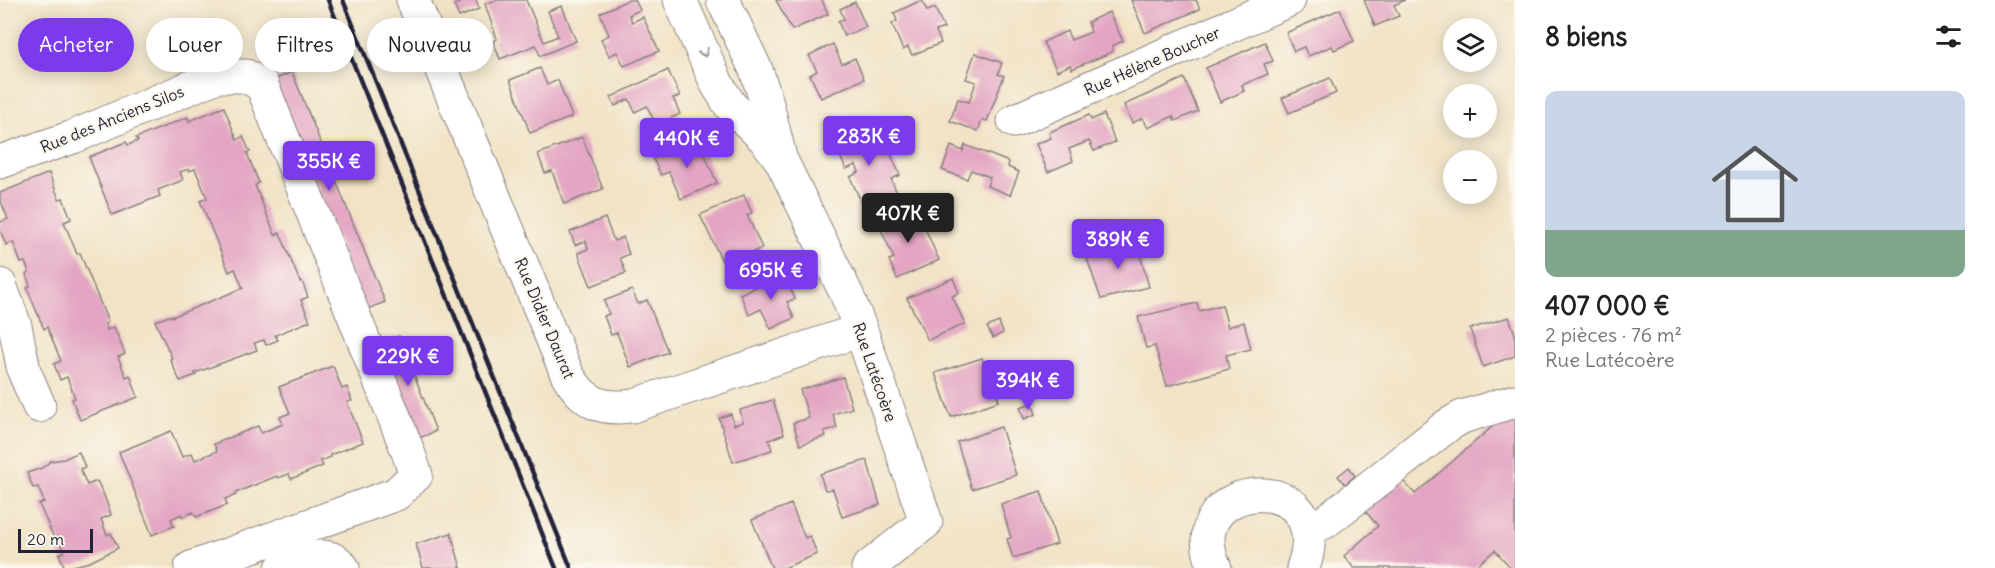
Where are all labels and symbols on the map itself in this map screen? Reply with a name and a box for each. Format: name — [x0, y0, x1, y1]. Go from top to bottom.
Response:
street label: Rue Hélène Boucher — [1081, 22, 1224, 100]
one-way arrow — [696, 47, 708, 58]
street label: Rue des Anciens Silos — [37, 81, 187, 157]
pin: 283K € — [820, 116, 918, 167]
pin: 440K € — [638, 118, 736, 169]
pin: 355K € — [280, 141, 378, 192]
pin: 407K € — [859, 193, 957, 244]
pin: 389K € — [1069, 219, 1167, 270]
pin: 695K € — [722, 250, 820, 301]
street label: Rue Didier Daurat — [511, 255, 580, 382]
street label: Rue Latécoère — [849, 320, 901, 424]
pin: 229K € — [359, 336, 457, 387]
pin: 394K € — [979, 360, 1077, 411]
scale bar — [18, 526, 93, 554]

